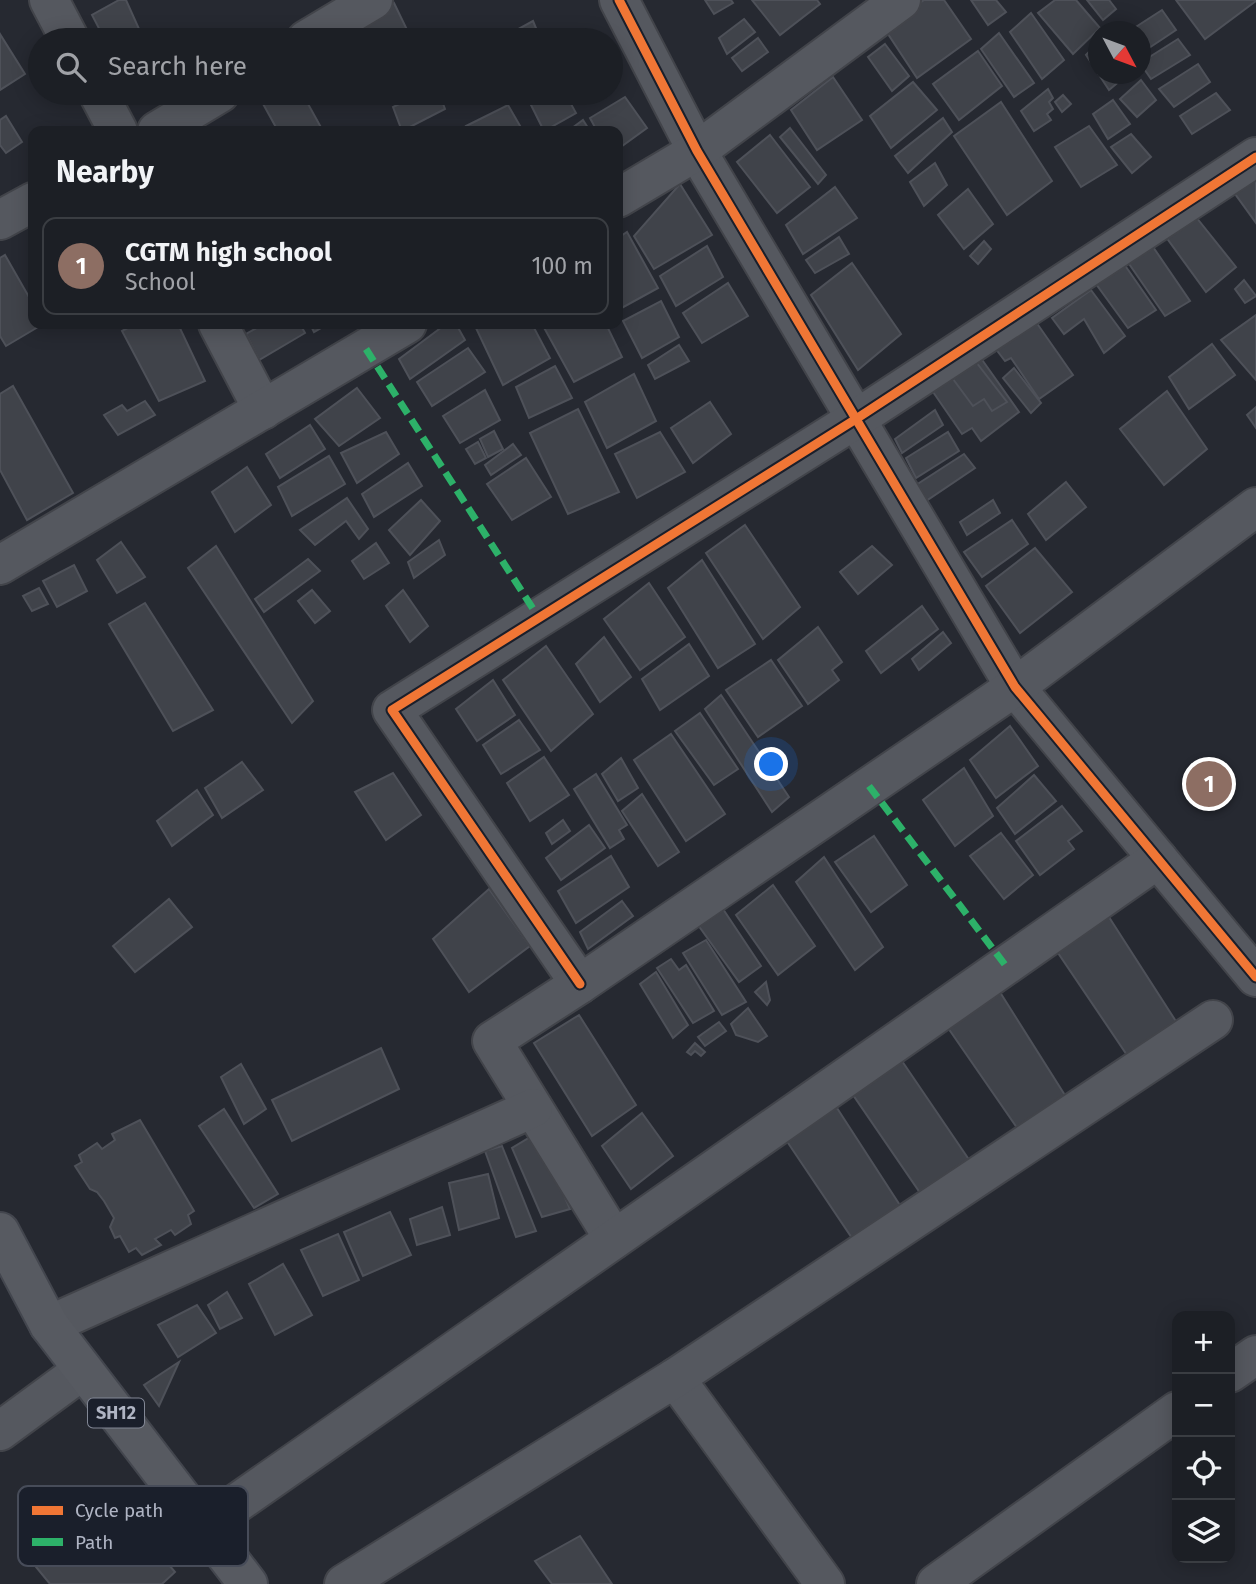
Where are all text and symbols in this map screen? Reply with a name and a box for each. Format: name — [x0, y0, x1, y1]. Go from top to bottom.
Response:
north arrow — [1088, 21, 1151, 84]
search box — [28, 28, 623, 105]
icon: search — [52, 48, 90, 86]
text: Search here — [108, 51, 247, 82]
text: Nearby — [56, 154, 154, 190]
text: CGTM high school — [125, 237, 332, 268]
text: 1 — [76, 252, 86, 280]
text: 100 m — [532, 252, 593, 280]
text: School — [125, 268, 196, 296]
your location — [754, 747, 788, 781]
pin: 1 — [1186, 758, 1232, 810]
map controls — [1172, 1311, 1235, 1563]
button: + — [1172, 1311, 1235, 1374]
button: − — [1172, 1374, 1235, 1437]
road number: SH12 — [88, 1398, 144, 1428]
button: locate — [1172, 1437, 1235, 1500]
legend — [18, 1486, 248, 1566]
text: Cycle path — [75, 1499, 163, 1522]
button: layers — [1172, 1500, 1235, 1563]
text: Path — [75, 1531, 113, 1554]

